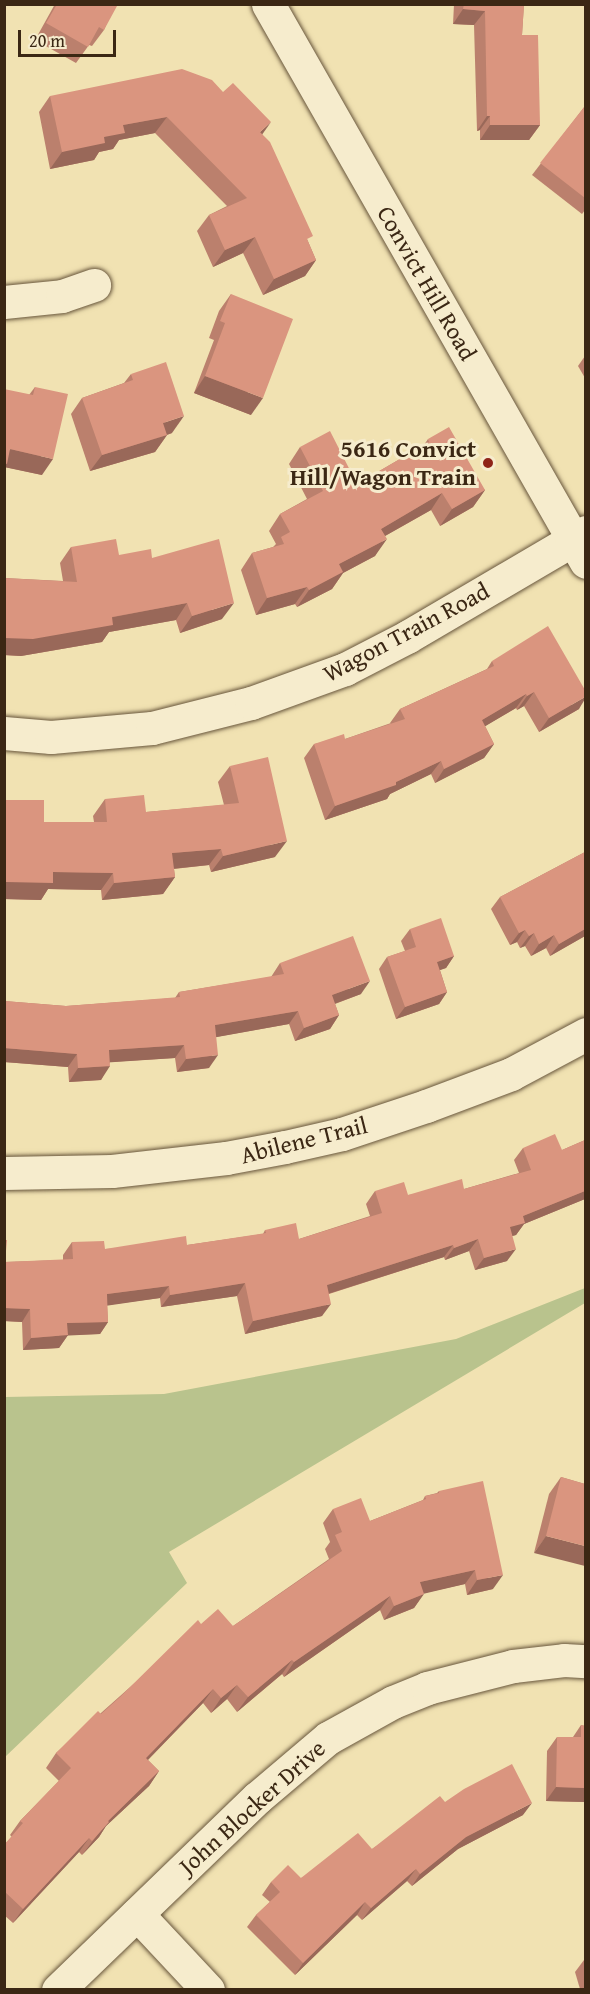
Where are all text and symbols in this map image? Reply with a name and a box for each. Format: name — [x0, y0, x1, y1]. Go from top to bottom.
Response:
scale bar — [21, 18, 118, 56]
text: 20 m — [29, 27, 65, 54]
street label: Convict Hill Road — [371, 201, 483, 365]
place label: 5616 Convict Hill/Wagon Train — [290, 435, 476, 491]
marker: 5616 Convict Hill/Wagon Train — [481, 456, 495, 470]
street label: Wagon Train Road — [318, 576, 494, 688]
street label: Abilene Trail — [238, 1110, 370, 1170]
street label: John Blocker Drive — [173, 1734, 331, 1880]

